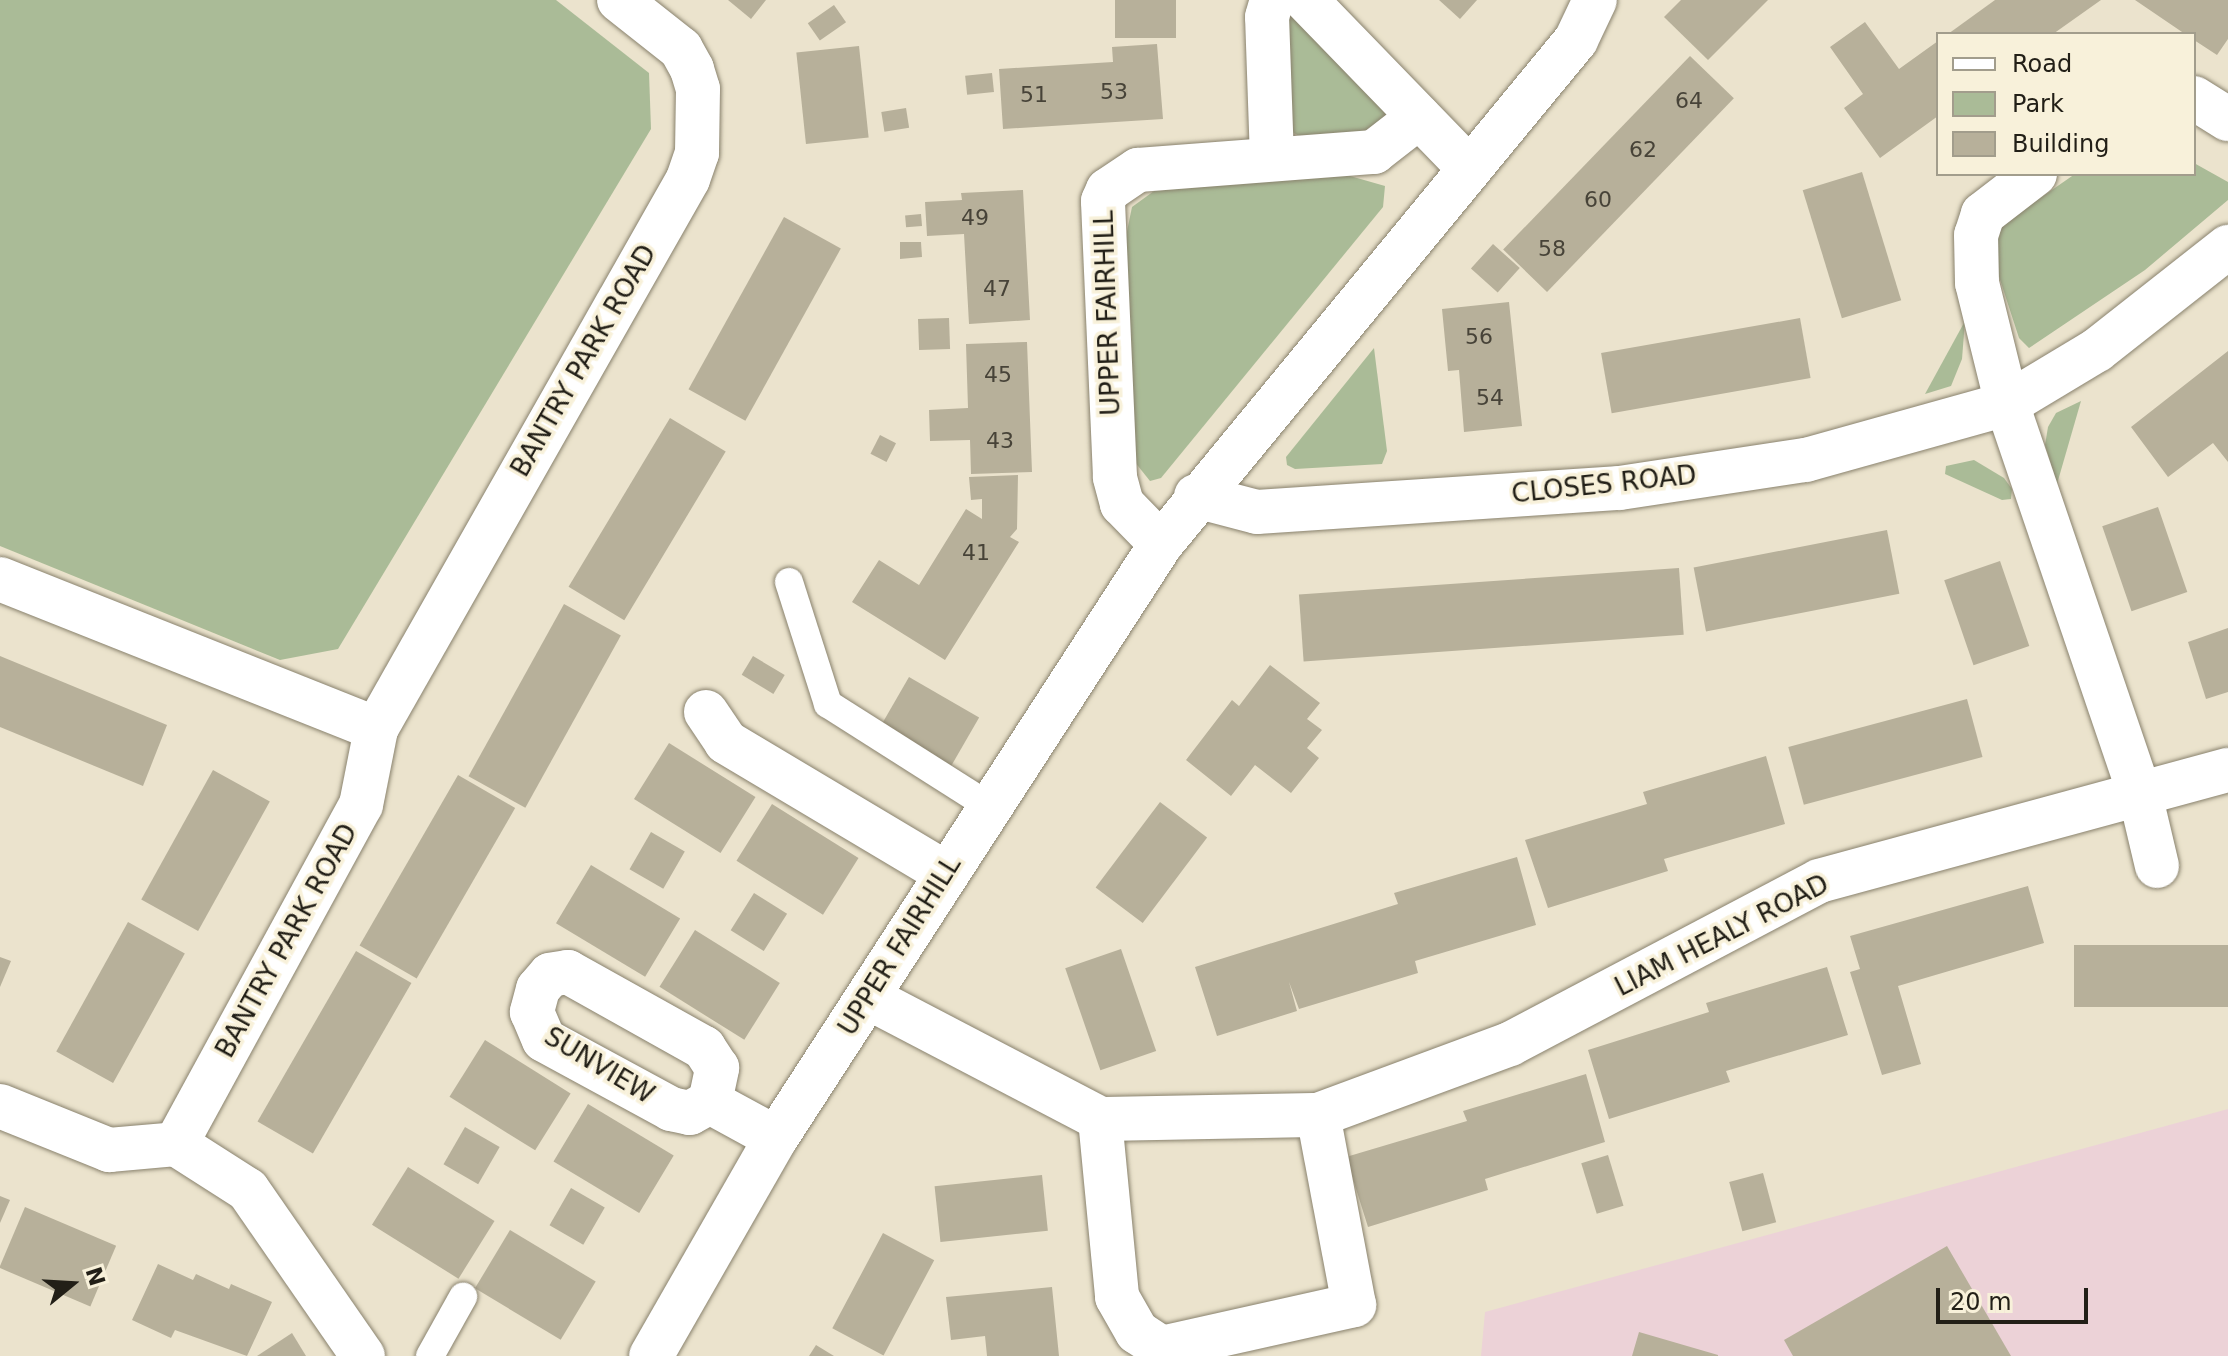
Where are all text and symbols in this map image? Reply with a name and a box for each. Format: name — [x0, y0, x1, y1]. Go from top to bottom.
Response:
legend — [1936, 32, 2196, 176]
text: Road — [2012, 50, 2072, 78]
house number: 53 — [1100, 79, 1128, 105]
house number: 51 — [1020, 82, 1048, 108]
house number: 64 — [1675, 88, 1703, 114]
text: Park — [2012, 90, 2064, 118]
text: Building — [2012, 130, 2109, 158]
house number: 62 — [1629, 137, 1657, 163]
house number: 60 — [1584, 187, 1612, 213]
house number: 49 — [961, 205, 989, 231]
street label: UPPER FAIRHILL — [1089, 210, 1127, 416]
house number: 58 — [1538, 236, 1566, 262]
street label: BANTRY PARK ROAD — [505, 240, 663, 482]
house number: 47 — [983, 276, 1011, 302]
house number: 56 — [1465, 324, 1493, 350]
house number: 45 — [984, 362, 1012, 388]
house number: 54 — [1476, 385, 1504, 411]
house number: 43 — [986, 428, 1014, 454]
street label: CLOSES ROAD — [1510, 460, 1698, 510]
house number: 41 — [962, 540, 990, 566]
street label: BANTRY PARK ROAD — [210, 819, 364, 1063]
street label: UPPER FAIRHILL — [832, 851, 968, 1041]
street label: LIAM HEALY ROAD — [1610, 869, 1834, 1003]
street label: SUNVIEW — [538, 1021, 660, 1111]
north arrow — [32, 1244, 112, 1324]
text: N — [81, 1264, 110, 1289]
scale bar — [1940, 1272, 2092, 1322]
text: 20 m — [1950, 1288, 2012, 1316]

